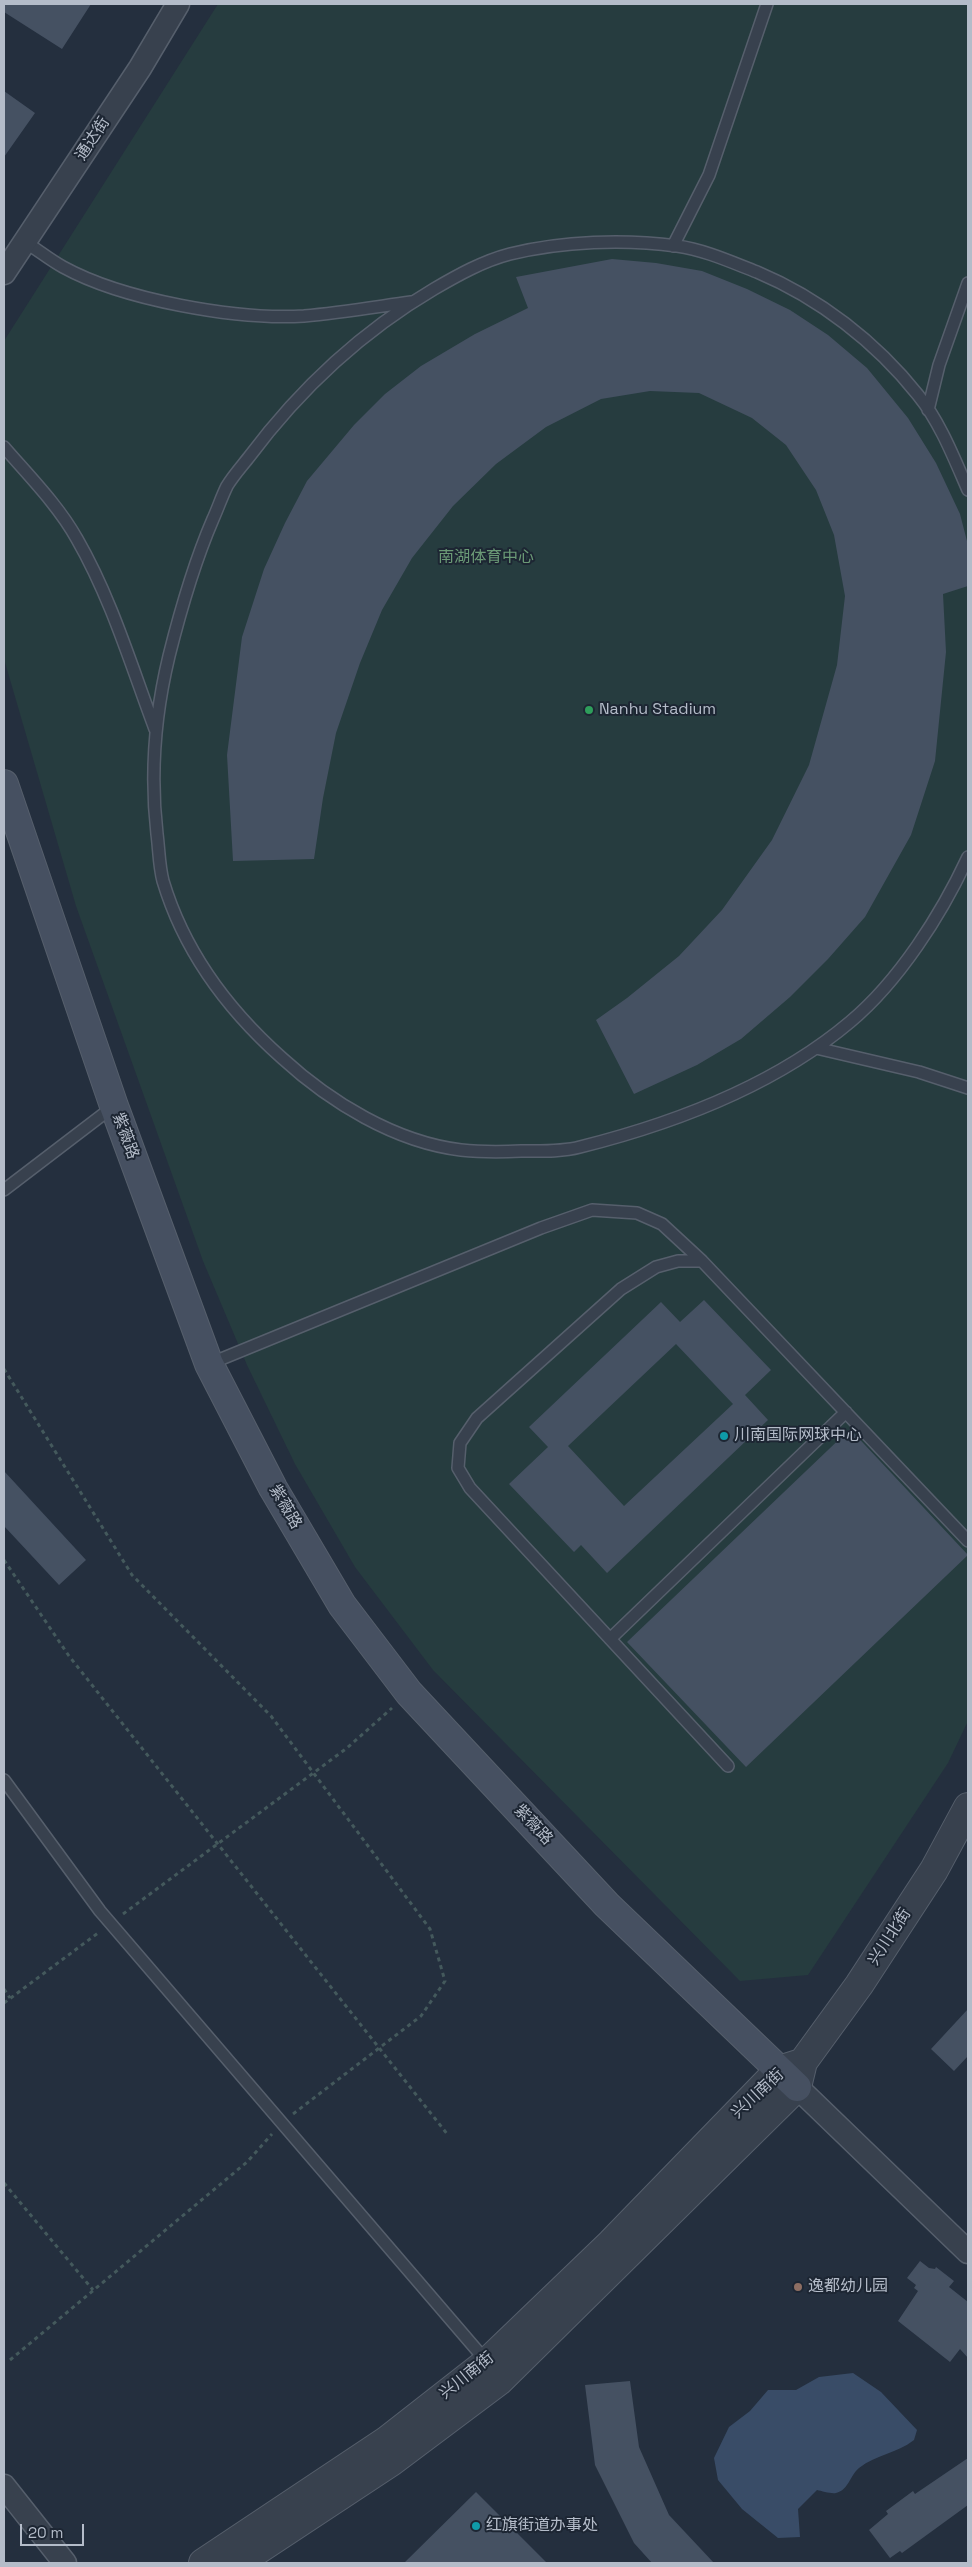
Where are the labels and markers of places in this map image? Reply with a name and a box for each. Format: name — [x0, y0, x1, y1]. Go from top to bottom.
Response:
place label: Nanhu Stadium — [599, 700, 716, 720]
marker: Nanhu Stadium — [583, 704, 595, 716]
place label: 川南国际网球中心 — [734, 1426, 862, 1446]
marker: 川南国际网球中心 — [718, 1430, 730, 1442]
place label: 逸都幼儿园 — [808, 2277, 888, 2297]
marker: 逸都幼儿园 — [792, 2281, 804, 2293]
place label: 红旗街道办事处 — [486, 2516, 598, 2536]
marker: 红旗街道办事处 — [470, 2520, 482, 2532]

